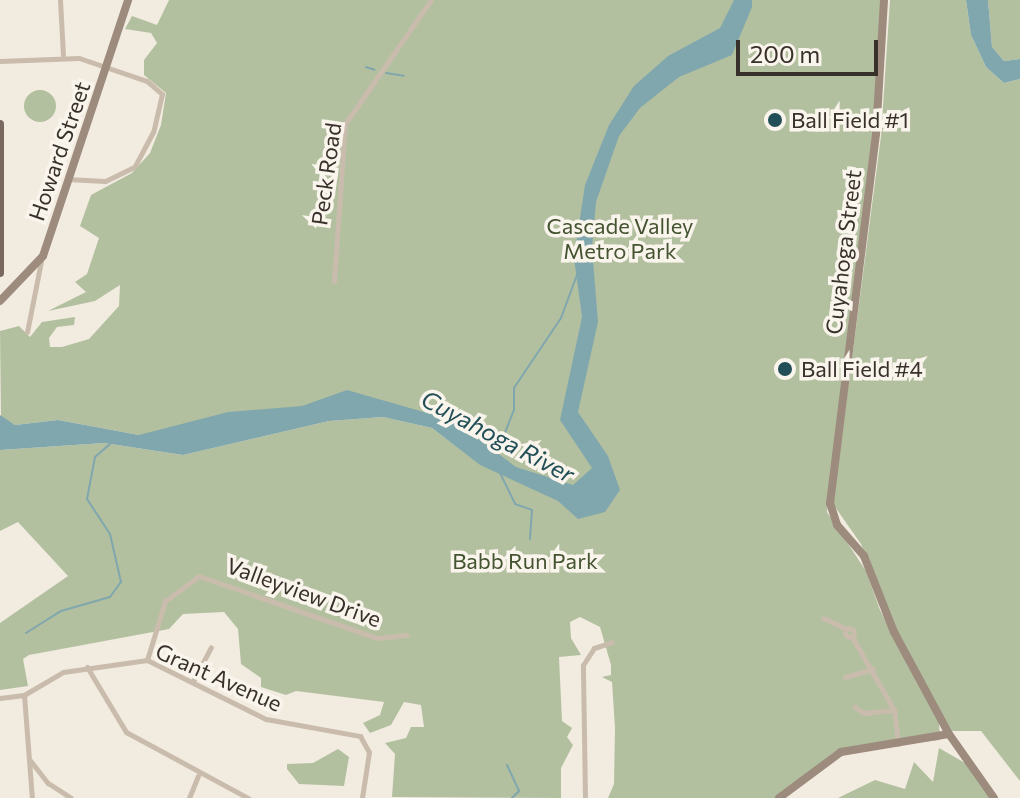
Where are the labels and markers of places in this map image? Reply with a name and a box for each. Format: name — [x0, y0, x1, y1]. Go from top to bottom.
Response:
place label: Ball Field #1 — [791, 107, 909, 133]
marker: Ball Field #1 — [766, 111, 784, 129]
place label: Ball Field #4 — [801, 356, 923, 382]
marker: Ball Field #4 — [776, 360, 794, 378]

